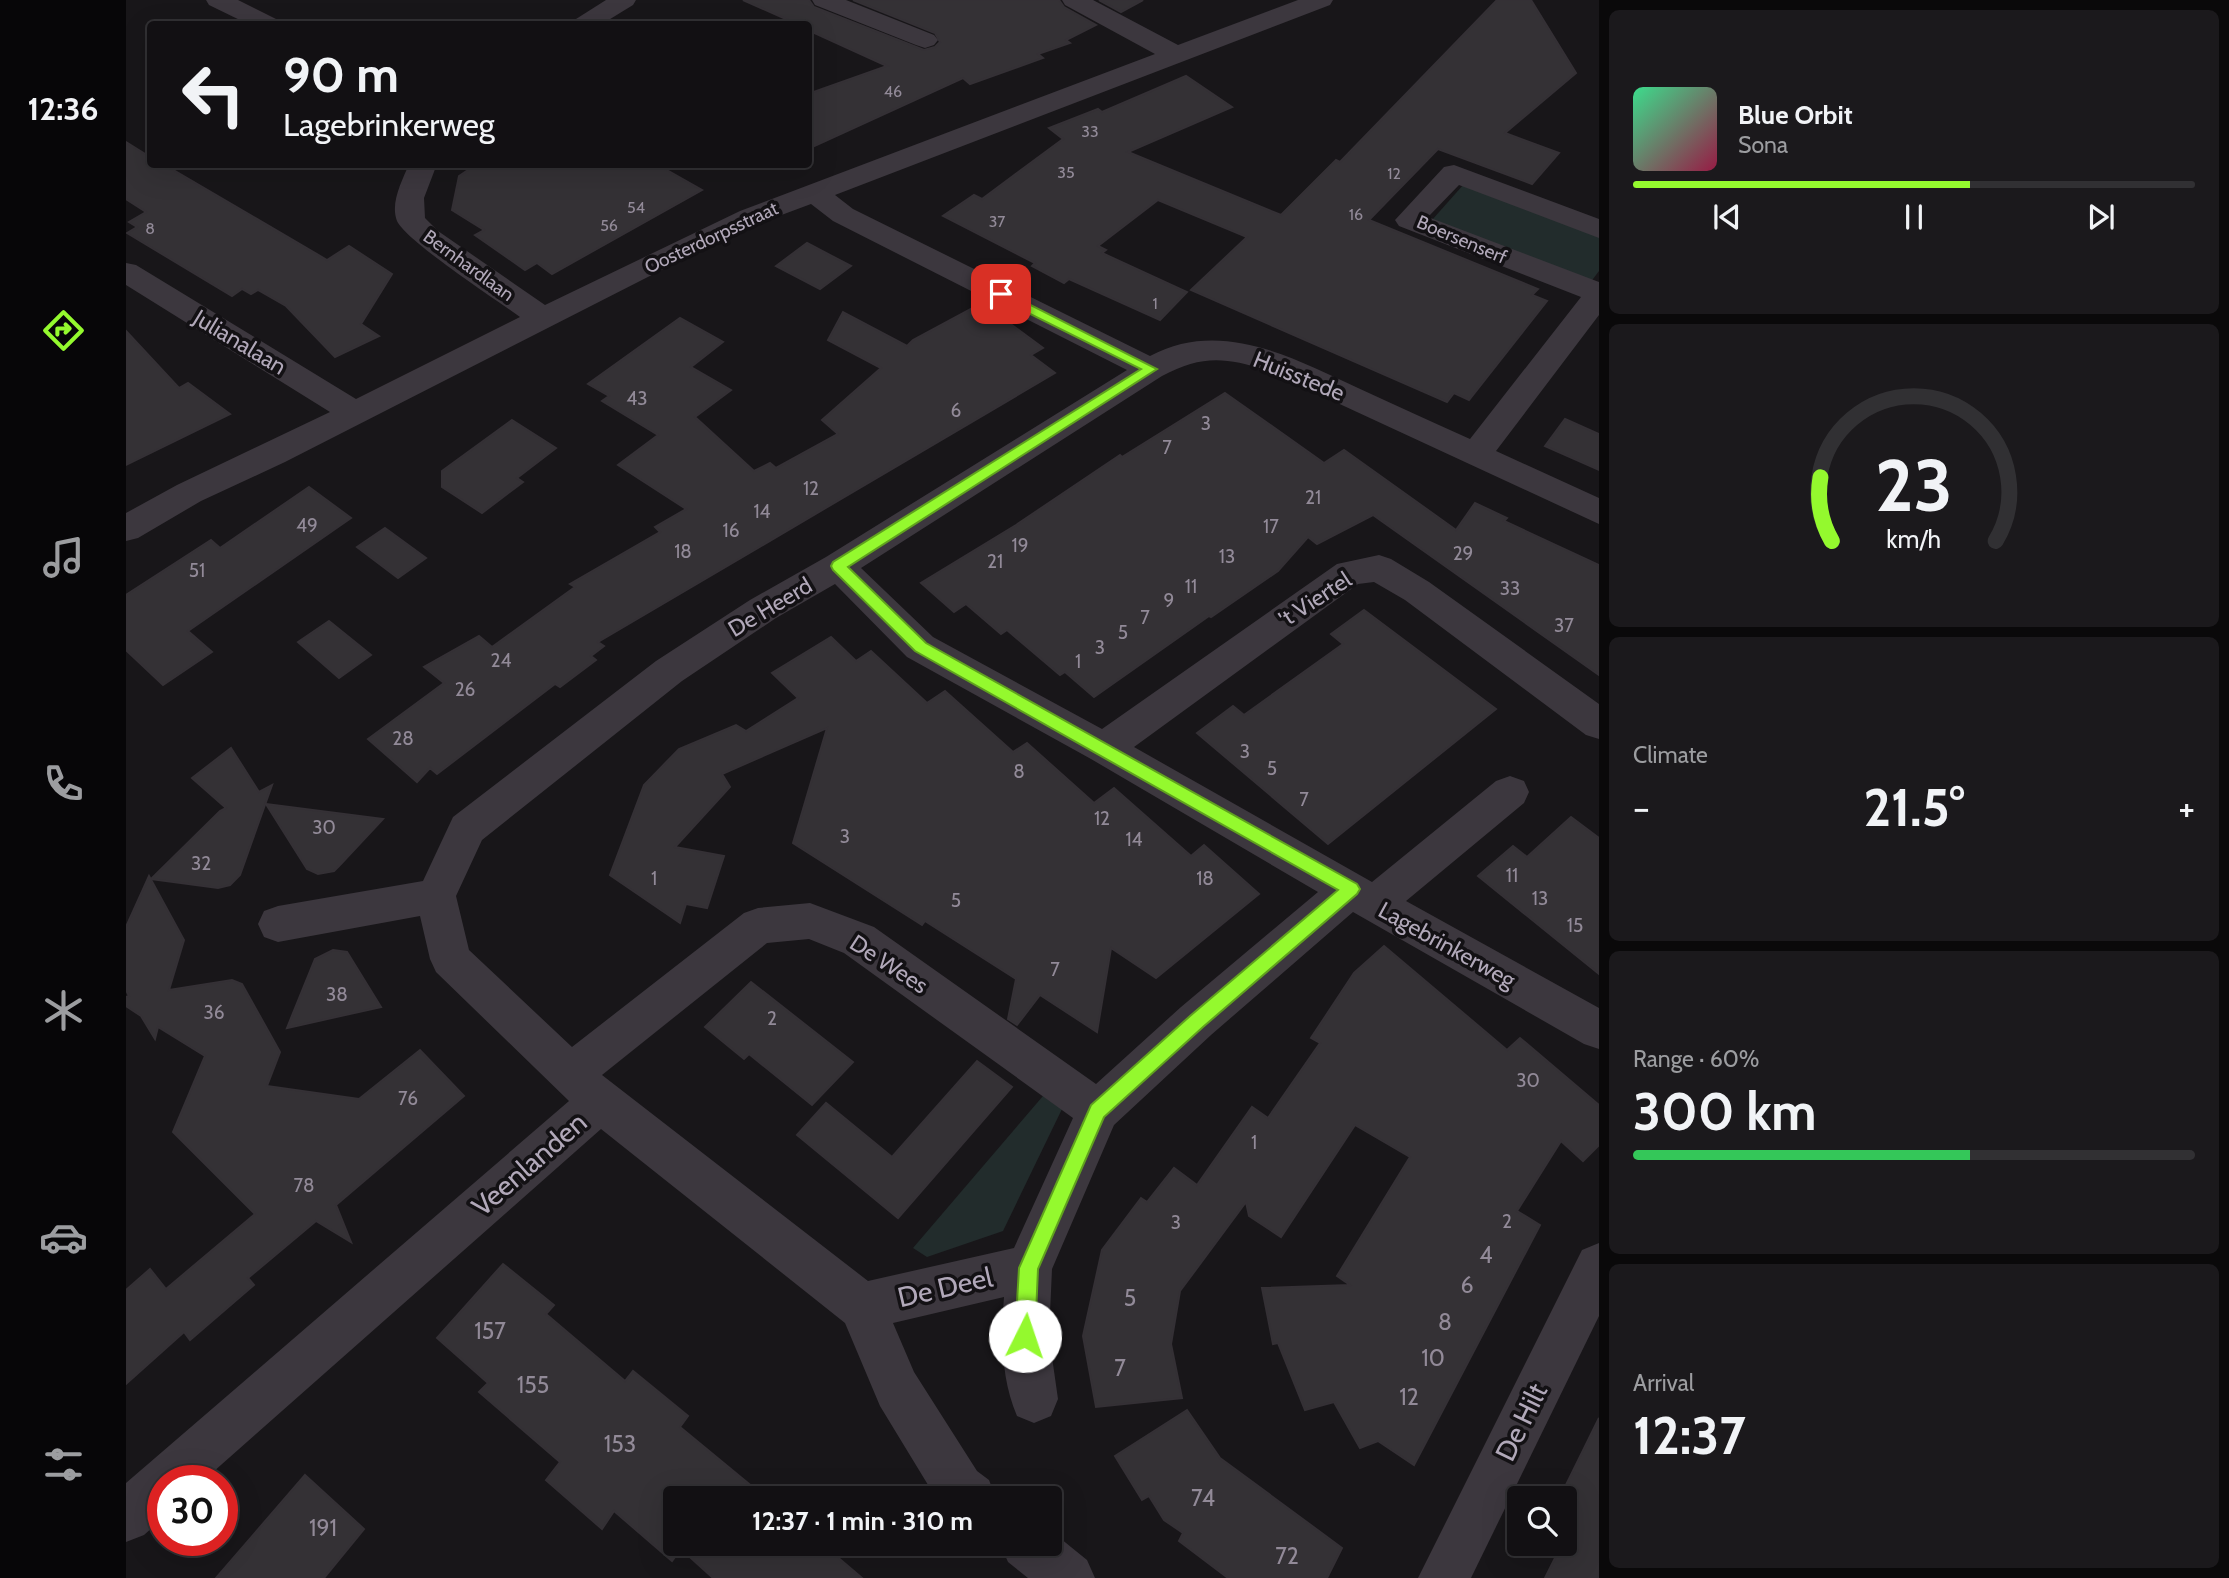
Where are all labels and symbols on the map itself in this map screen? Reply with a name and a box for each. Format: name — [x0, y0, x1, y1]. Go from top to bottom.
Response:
house number: 46 — [884, 82, 902, 101]
house number: 33 — [1081, 122, 1099, 141]
house number: 35 — [1057, 163, 1075, 182]
house number: 12 — [1387, 164, 1401, 183]
street label: Oosterdorpsstraat — [641, 196, 782, 278]
house number: 54 — [627, 198, 645, 217]
house number: 16 — [1349, 205, 1363, 224]
street label: Boersenserf — [1413, 210, 1511, 269]
house number: 37 — [989, 212, 1005, 231]
house number: 56 — [600, 216, 618, 235]
house number: 8 — [145, 219, 155, 238]
street label: Bernhardlaan — [419, 225, 519, 306]
pin — [971, 264, 1031, 324]
house number: 1 — [1152, 294, 1158, 313]
street label: Julianalaan — [188, 303, 291, 381]
street label: Huisstede — [1249, 345, 1349, 407]
house number: 43 — [626, 387, 648, 410]
house number: 6 — [951, 399, 961, 422]
house number: 3 — [1201, 412, 1211, 435]
house number: 7 — [1162, 436, 1172, 459]
house number: 12 — [803, 477, 819, 500]
house number: 21 — [1305, 486, 1321, 509]
house number: 14 — [753, 500, 771, 523]
house number: 49 — [296, 514, 318, 537]
house number: 17 — [1263, 515, 1279, 538]
house number: 16 — [723, 519, 740, 542]
house number: 19 — [1012, 534, 1029, 557]
house number: 18 — [674, 540, 692, 563]
house number: 29 — [1453, 542, 1473, 565]
house number: 13 — [1219, 545, 1235, 568]
house number: 21 — [987, 550, 1003, 573]
house number: 51 — [189, 559, 205, 582]
street label: 't Viertel — [1274, 565, 1357, 633]
street label: De Heerd — [723, 571, 817, 643]
house number: 11 — [1185, 575, 1197, 598]
house number: 33 — [1500, 577, 1520, 600]
house number: 9 — [1164, 589, 1174, 612]
house number: 7 — [1140, 606, 1150, 629]
house number: 37 — [1554, 614, 1574, 637]
house number: 5 — [1118, 621, 1128, 644]
house number: 3 — [1095, 636, 1105, 659]
house number: 24 — [491, 649, 511, 672]
house number: 1 — [1075, 650, 1081, 673]
house number: 26 — [455, 678, 475, 701]
house number: 28 — [392, 727, 414, 750]
house number: 3 — [1240, 740, 1250, 763]
house number: 5 — [1267, 757, 1277, 780]
house number: 8 — [1013, 760, 1025, 783]
house number: 7 — [1299, 788, 1309, 811]
house number: 12 — [1094, 807, 1110, 830]
house number: 30 — [312, 816, 336, 839]
house number: 3 — [840, 825, 850, 848]
house number: 14 — [1125, 828, 1143, 851]
house number: 32 — [191, 852, 211, 875]
house number: 11 — [1506, 864, 1518, 887]
house number: 1 — [651, 867, 657, 890]
house number: 18 — [1196, 867, 1214, 890]
house number: 13 — [1532, 887, 1548, 910]
house number: 5 — [951, 889, 961, 912]
street label: Lagebrinkerweg — [1374, 896, 1521, 994]
house number: 15 — [1567, 914, 1583, 937]
street label: De Wees — [845, 928, 933, 1000]
house number: 7 — [1050, 958, 1060, 981]
house number: 38 — [326, 983, 348, 1006]
house number: 36 — [203, 1001, 225, 1024]
house number: 2 — [767, 1007, 777, 1030]
house number: 30 — [1516, 1069, 1540, 1092]
house number: 76 — [398, 1087, 418, 1110]
street label: Veenlanden — [465, 1105, 593, 1223]
house number: 1 — [1251, 1131, 1257, 1154]
house number: 78 — [293, 1174, 315, 1197]
house number: 2 — [1502, 1210, 1512, 1233]
house number: 3 — [1171, 1211, 1181, 1234]
house number: 4 — [1479, 1241, 1493, 1269]
street label: De Deel — [894, 1260, 996, 1314]
house number: 6 — [1460, 1271, 1474, 1299]
house number: 5 — [1124, 1284, 1136, 1312]
position arrow — [988, 1299, 1062, 1373]
house number: 8 — [1438, 1308, 1452, 1336]
house number: 157 — [474, 1317, 506, 1345]
house number: 10 — [1421, 1344, 1445, 1372]
house number: 7 — [1114, 1354, 1126, 1382]
house number: 155 — [517, 1371, 549, 1399]
street label: De Hilt — [1488, 1378, 1554, 1466]
house number: 12 — [1399, 1383, 1419, 1411]
house number: 153 — [604, 1430, 636, 1458]
speed limit sign: 30 — [147, 1465, 238, 1556]
house number: 74 — [1191, 1484, 1215, 1512]
house number: 191 — [309, 1514, 337, 1542]
house number: 72 — [1275, 1542, 1299, 1570]

